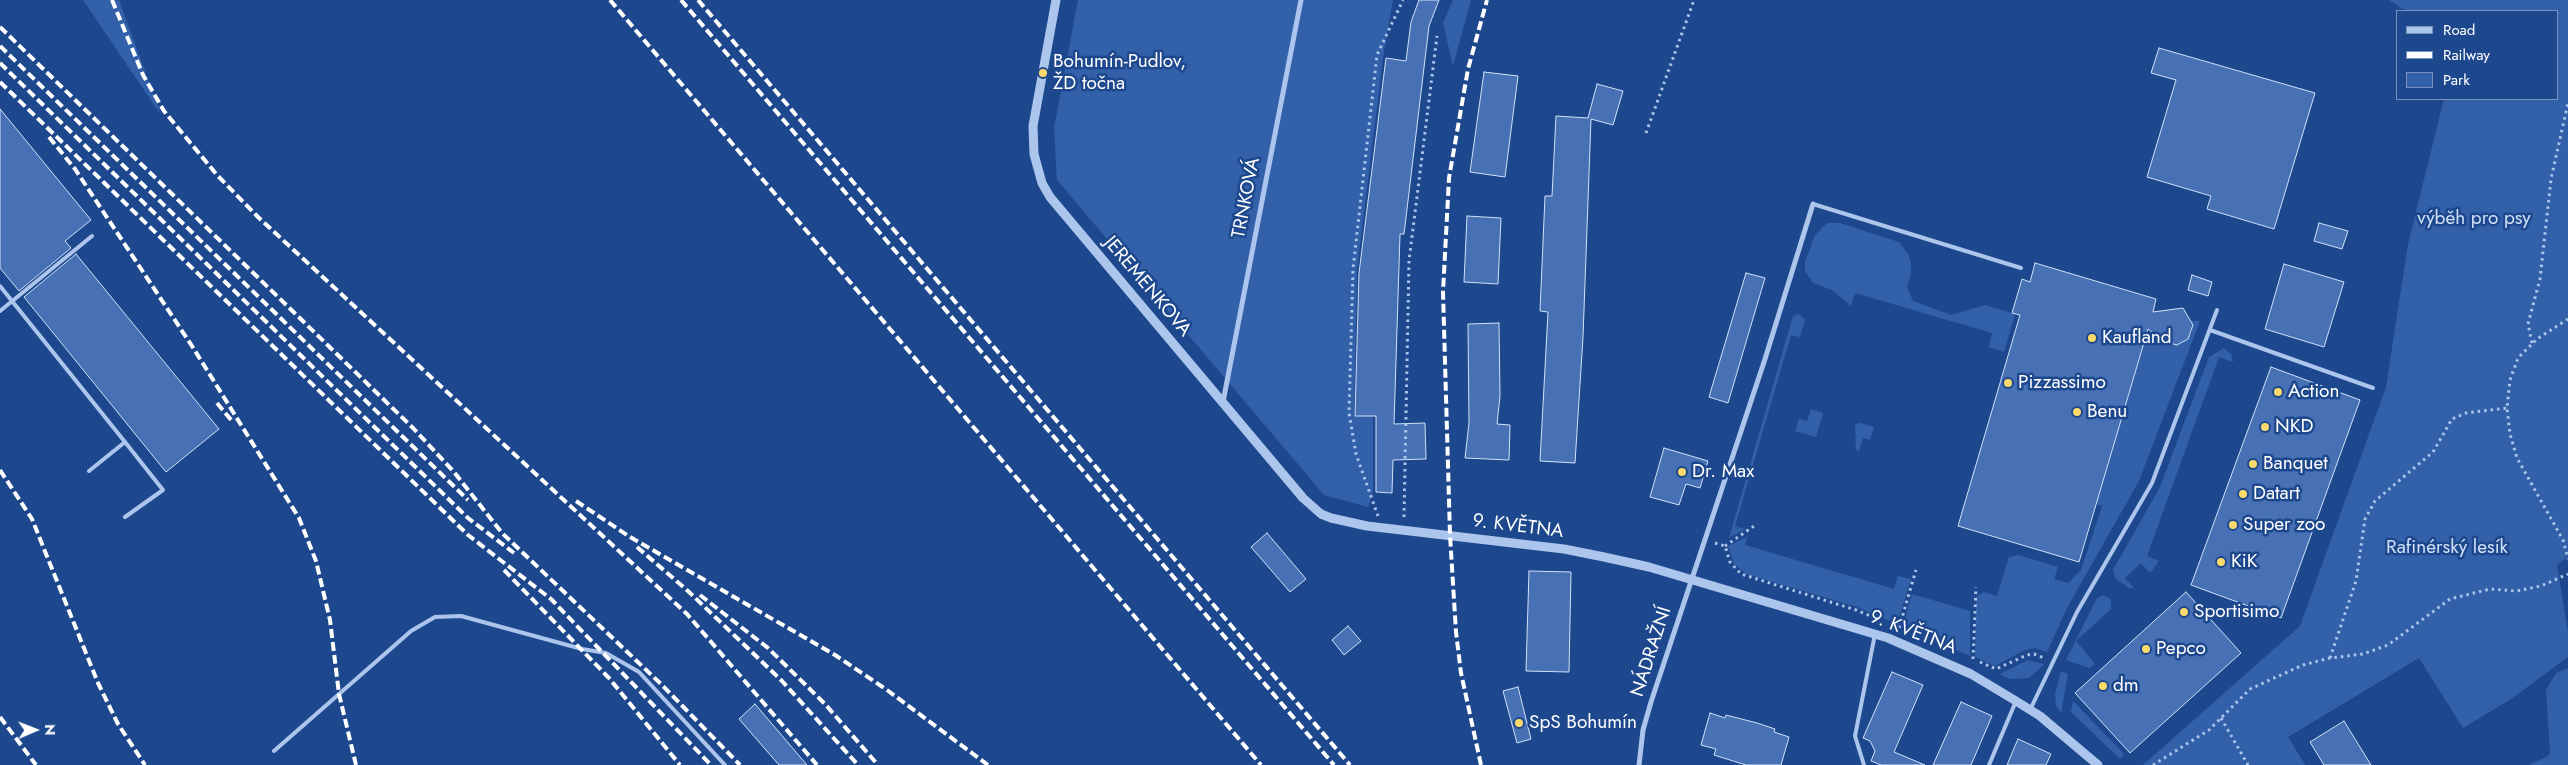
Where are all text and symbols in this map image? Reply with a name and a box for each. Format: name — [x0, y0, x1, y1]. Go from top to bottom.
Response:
legend — [2396, 10, 2558, 100]
text: Road — [2443, 19, 2475, 41]
text: Railway — [2443, 44, 2490, 66]
place label: Bohumín-Pudlov, ŽD točna — [1053, 51, 1186, 95]
marker: Bohumín-Pudlov, ŽD točna — [1037, 67, 1049, 79]
text: Park — [2443, 69, 2470, 91]
street label: TRNKOVÁ — [1228, 156, 1266, 240]
park label: výběh pro psy — [2417, 208, 2531, 230]
street label: JEREMENKOVA — [1098, 232, 1196, 342]
place label: Kaufland — [2102, 327, 2172, 349]
marker: Kaufland — [2086, 332, 2098, 344]
place label: Pizzassimo — [2018, 372, 2106, 394]
marker: Pizzassimo — [2002, 377, 2014, 389]
place label: Action — [2288, 381, 2339, 403]
marker: Action — [2272, 386, 2284, 398]
place label: Benu — [2087, 401, 2127, 423]
marker: Benu — [2071, 406, 2083, 418]
place label: NKD — [2275, 416, 2313, 438]
marker: NKD — [2259, 421, 2271, 433]
place label: Banquet — [2263, 453, 2328, 475]
marker: Banquet — [2247, 458, 2259, 470]
place label: Dr. Max — [1692, 461, 1754, 483]
marker: Dr. Max — [1676, 466, 1688, 478]
place label: Datart — [2253, 483, 2300, 505]
marker: Datart — [2237, 488, 2249, 500]
street label: 9. KVĚTNA — [1471, 510, 1565, 544]
place label: Super zoo — [2243, 514, 2325, 536]
marker: Super zoo — [2227, 519, 2239, 531]
park label: Rafinérský lesík — [2386, 537, 2508, 559]
place label: KiK — [2231, 551, 2257, 573]
marker: KiK — [2215, 556, 2227, 568]
place label: Sportisimo — [2194, 601, 2279, 623]
street label: NÁDRAŽNÍ — [1627, 604, 1677, 700]
street label: 9. KVĚTNA — [1866, 606, 1960, 660]
marker: Sportisimo — [2178, 606, 2190, 618]
place label: Pepco — [2156, 638, 2206, 660]
marker: Pepco — [2140, 643, 2152, 655]
place label: dm — [2113, 675, 2139, 697]
marker: dm — [2097, 680, 2109, 692]
north arrow — [10, 705, 60, 755]
place label: SpS Bohumín — [1529, 712, 1637, 734]
marker: SpS Bohumín — [1513, 717, 1525, 729]
text: N — [40, 724, 60, 735]

